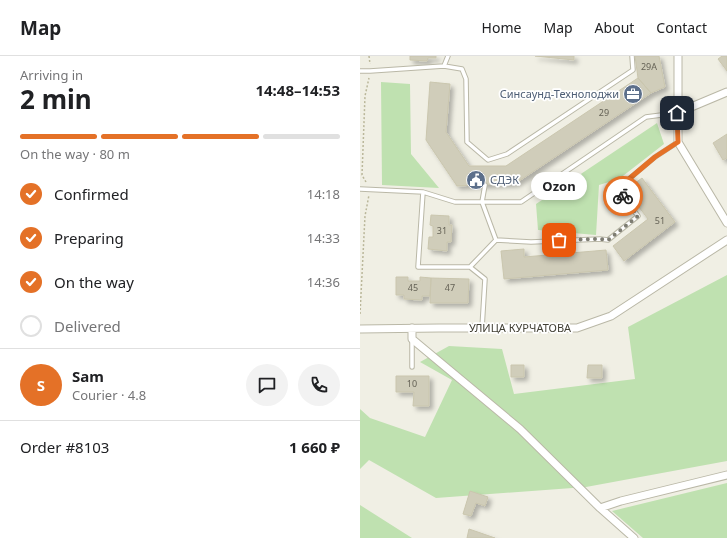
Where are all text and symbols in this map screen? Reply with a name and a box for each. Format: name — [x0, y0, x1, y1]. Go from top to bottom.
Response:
text: Map — [20, 15, 61, 41]
text: Home — [482, 18, 521, 37]
text: Map — [543, 18, 573, 37]
text: About — [595, 18, 634, 37]
text: Contact — [656, 18, 707, 37]
house number: 29А — [641, 60, 657, 73]
text: Arriving in — [20, 66, 83, 84]
text: 14:48–14:53 — [255, 80, 340, 100]
text: 2 min — [20, 81, 92, 117]
office icon: Синсаунд-Технолоджи — [622, 83, 644, 105]
place label: Синсаунд-Технолоджи — [500, 86, 619, 101]
pin — [660, 96, 694, 130]
icon: home — [666, 102, 688, 124]
house number: 29 — [599, 106, 609, 119]
text: On the way · 80 m — [20, 145, 130, 163]
public building icon: СДЭК — [465, 169, 487, 191]
place label: СДЭК — [490, 172, 519, 187]
callout: Ozon — [531, 172, 587, 200]
courier — [603, 176, 643, 216]
text: Ozon — [542, 177, 576, 195]
icon: check — [20, 183, 42, 205]
text: Confirmed — [54, 184, 129, 204]
text: 14:18 — [307, 185, 340, 203]
icon: bike — [612, 185, 634, 207]
house number: 51 — [655, 214, 665, 227]
pin — [542, 223, 576, 257]
house number: 31 — [437, 224, 447, 237]
icon: check — [20, 227, 42, 249]
text: Preparing — [54, 228, 124, 248]
text: 14:33 — [307, 229, 340, 247]
icon: bag — [548, 229, 570, 251]
icon: check — [20, 271, 42, 293]
text: On the way — [54, 272, 134, 292]
text: 14:36 — [307, 273, 340, 291]
house number: 45 — [408, 281, 418, 294]
house number: 47 — [445, 281, 455, 294]
text: Delivered — [54, 316, 121, 336]
street label: УЛИЦА КУРЧАТОВА — [469, 320, 572, 335]
button: chat — [246, 364, 288, 406]
button: phone — [298, 364, 340, 406]
text: Sam — [72, 366, 104, 386]
text: S — [37, 375, 45, 395]
house number: 10 — [407, 377, 417, 390]
text: Courier · 4.8 — [72, 386, 146, 404]
text: Order #8103 — [20, 437, 109, 457]
text: 1 660 ₽ — [289, 437, 340, 457]

